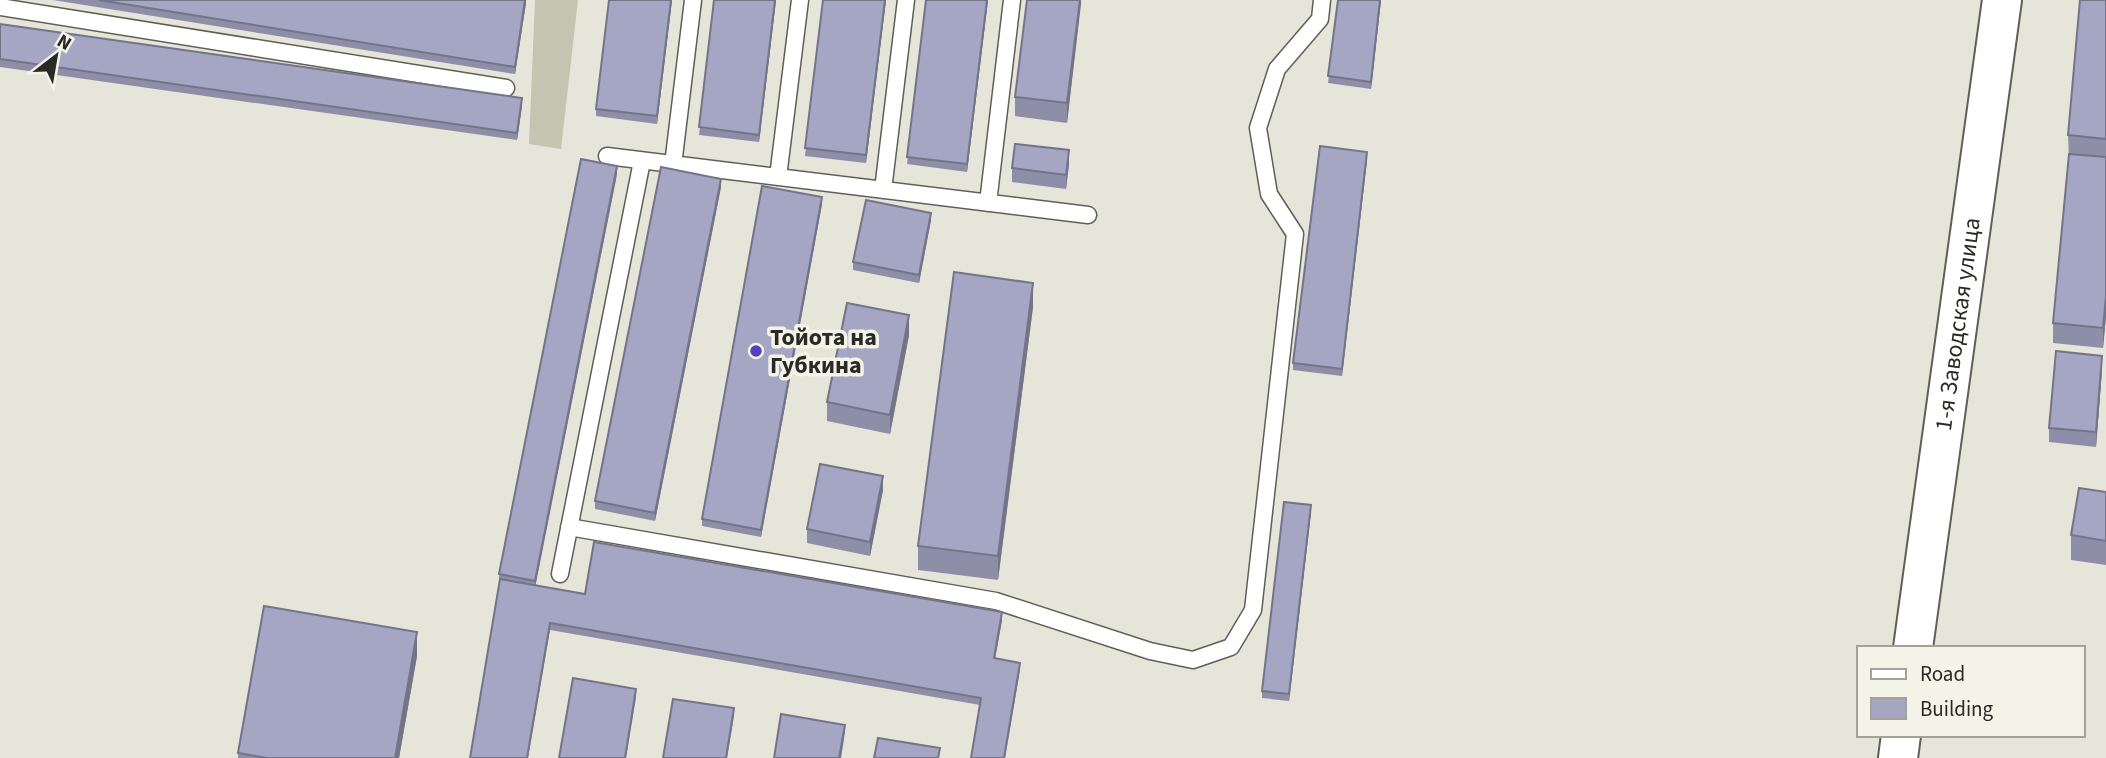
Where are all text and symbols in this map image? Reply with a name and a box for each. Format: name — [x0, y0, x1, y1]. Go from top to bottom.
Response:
north arrow — [21, 21, 91, 91]
text: N — [52, 28, 76, 58]
street label: 1-я Заводская улица — [1926, 215, 1989, 433]
place label: Тойота на Губкина — [770, 320, 877, 383]
marker: Тойота на Губкина — [748, 343, 764, 359]
legend — [1857, 646, 2085, 737]
text: Road — [1920, 659, 1965, 689]
text: Building — [1920, 694, 1994, 724]

